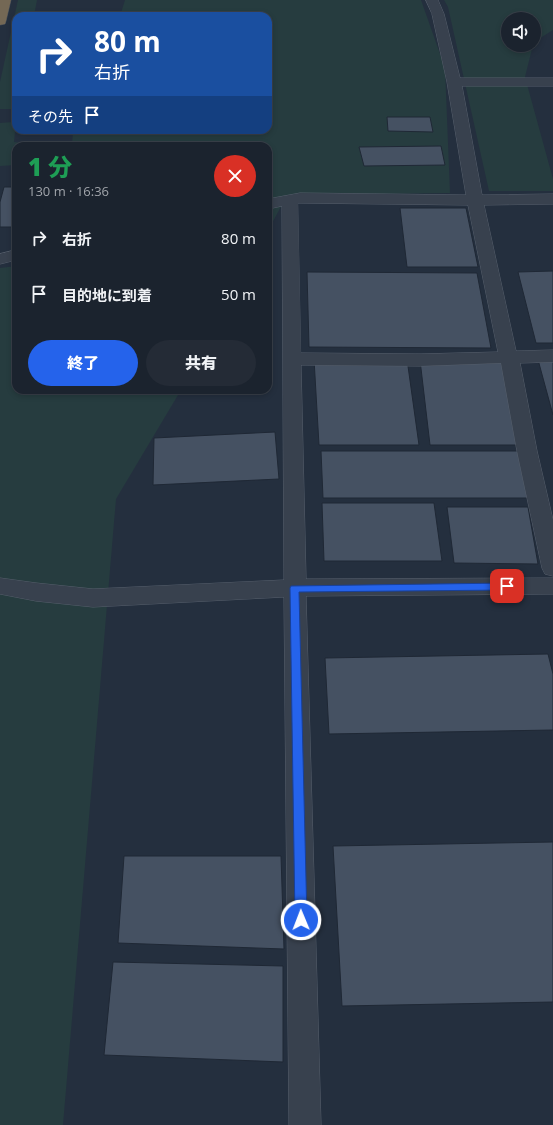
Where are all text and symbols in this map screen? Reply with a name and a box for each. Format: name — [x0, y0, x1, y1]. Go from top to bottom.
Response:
map controls — [501, 12, 541, 52]
button: sound — [501, 12, 541, 52]
text: 80 m — [94, 22, 161, 60]
icon: right — [28, 28, 80, 80]
text: 右折 — [94, 60, 130, 84]
icon: arrive — [81, 104, 103, 126]
text: その先 — [28, 106, 73, 126]
text: 1 分 — [28, 150, 72, 183]
button: close — [214, 155, 256, 197]
text: 130 m · 16:36 — [28, 182, 109, 200]
icon: right — [28, 227, 50, 249]
text: 80 m — [221, 228, 256, 248]
text: 右折 — [62, 229, 92, 249]
icon: arrive — [28, 283, 50, 305]
text: 50 m — [221, 284, 256, 304]
text: 目的地に到着 — [62, 285, 152, 305]
button: 終了 — [28, 340, 138, 386]
button: 共有 — [146, 340, 256, 386]
pin — [490, 569, 524, 603]
icon: arrive — [496, 575, 518, 597]
position arrow — [280, 899, 322, 941]

